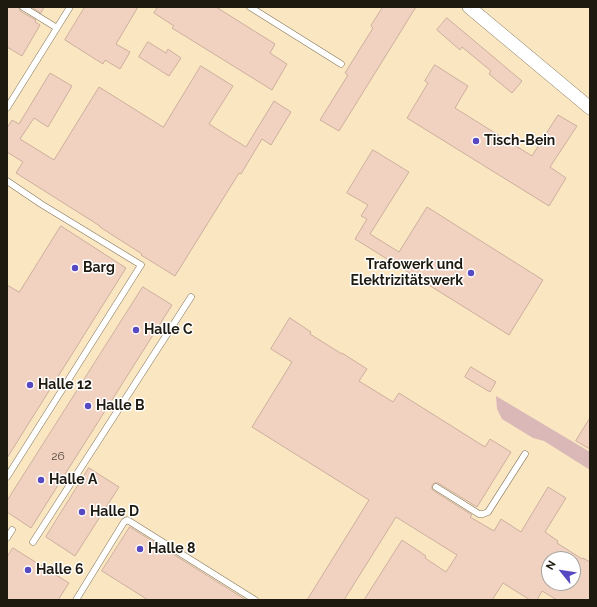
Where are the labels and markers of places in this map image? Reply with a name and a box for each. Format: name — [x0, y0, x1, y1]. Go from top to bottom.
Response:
place label: Tisch-Bein — [484, 133, 555, 149]
marker: Tisch-Bein — [471, 136, 481, 146]
place label: Trafowerk und Elektrizitätswerk — [351, 257, 463, 290]
place label: Barg — [83, 260, 115, 276]
marker: Barg — [70, 263, 80, 273]
marker: Trafowerk und Elektrizitätswerk — [466, 268, 476, 278]
place label: Halle C — [144, 322, 193, 338]
marker: Halle C — [131, 325, 141, 335]
place label: Halle 12 — [38, 377, 92, 393]
marker: Halle 12 — [25, 380, 35, 390]
place label: Halle B — [96, 398, 145, 414]
marker: Halle B — [83, 401, 93, 411]
place label: Halle A — [49, 472, 97, 488]
marker: Halle A — [36, 475, 46, 485]
place label: Halle D — [90, 504, 139, 520]
marker: Halle D — [77, 507, 87, 517]
place label: Halle 8 — [148, 541, 195, 557]
marker: Halle 8 — [135, 544, 145, 554]
place label: Halle 6 — [36, 562, 83, 578]
marker: Halle 6 — [23, 565, 33, 575]

